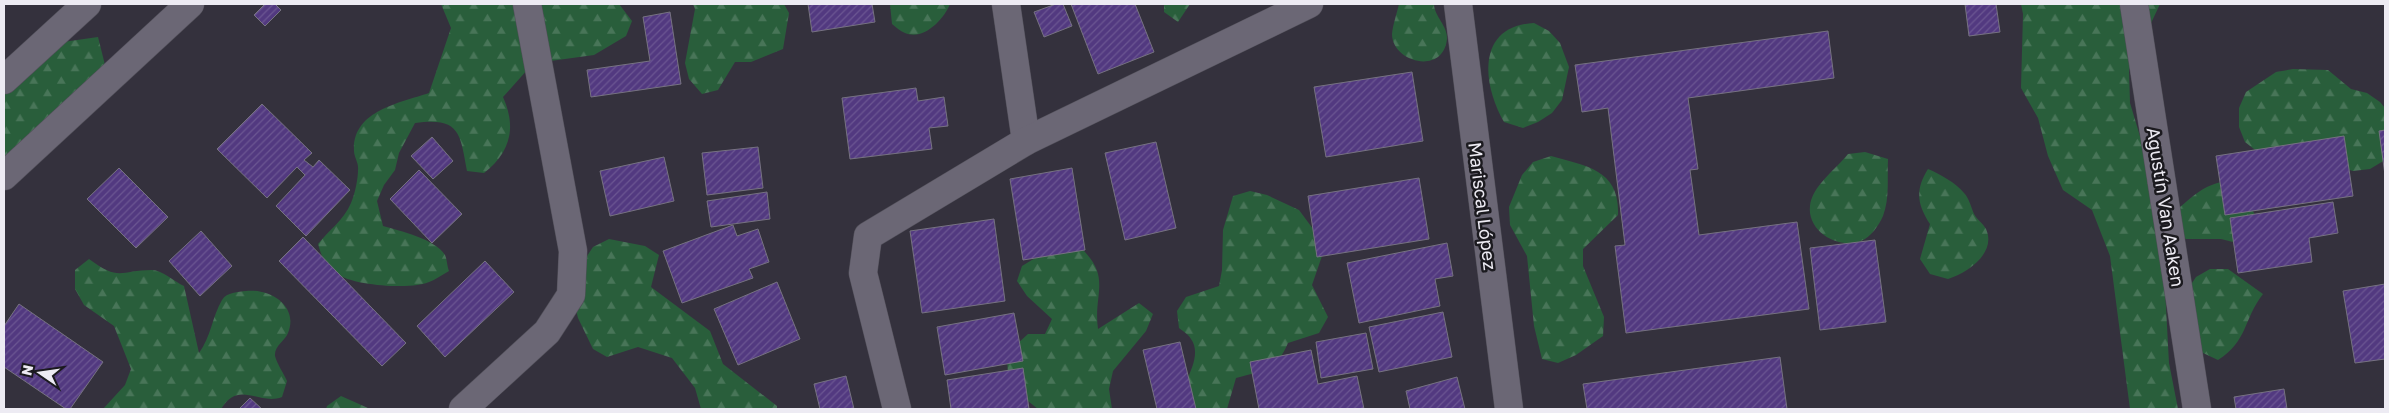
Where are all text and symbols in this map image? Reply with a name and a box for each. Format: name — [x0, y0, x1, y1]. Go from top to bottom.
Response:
street label: Agustín Van Aaken — [2143, 126, 2189, 288]
street label: Mariscal López — [1464, 141, 1502, 271]
north arrow — [15, 348, 65, 398]
text: N — [17, 363, 36, 377]

